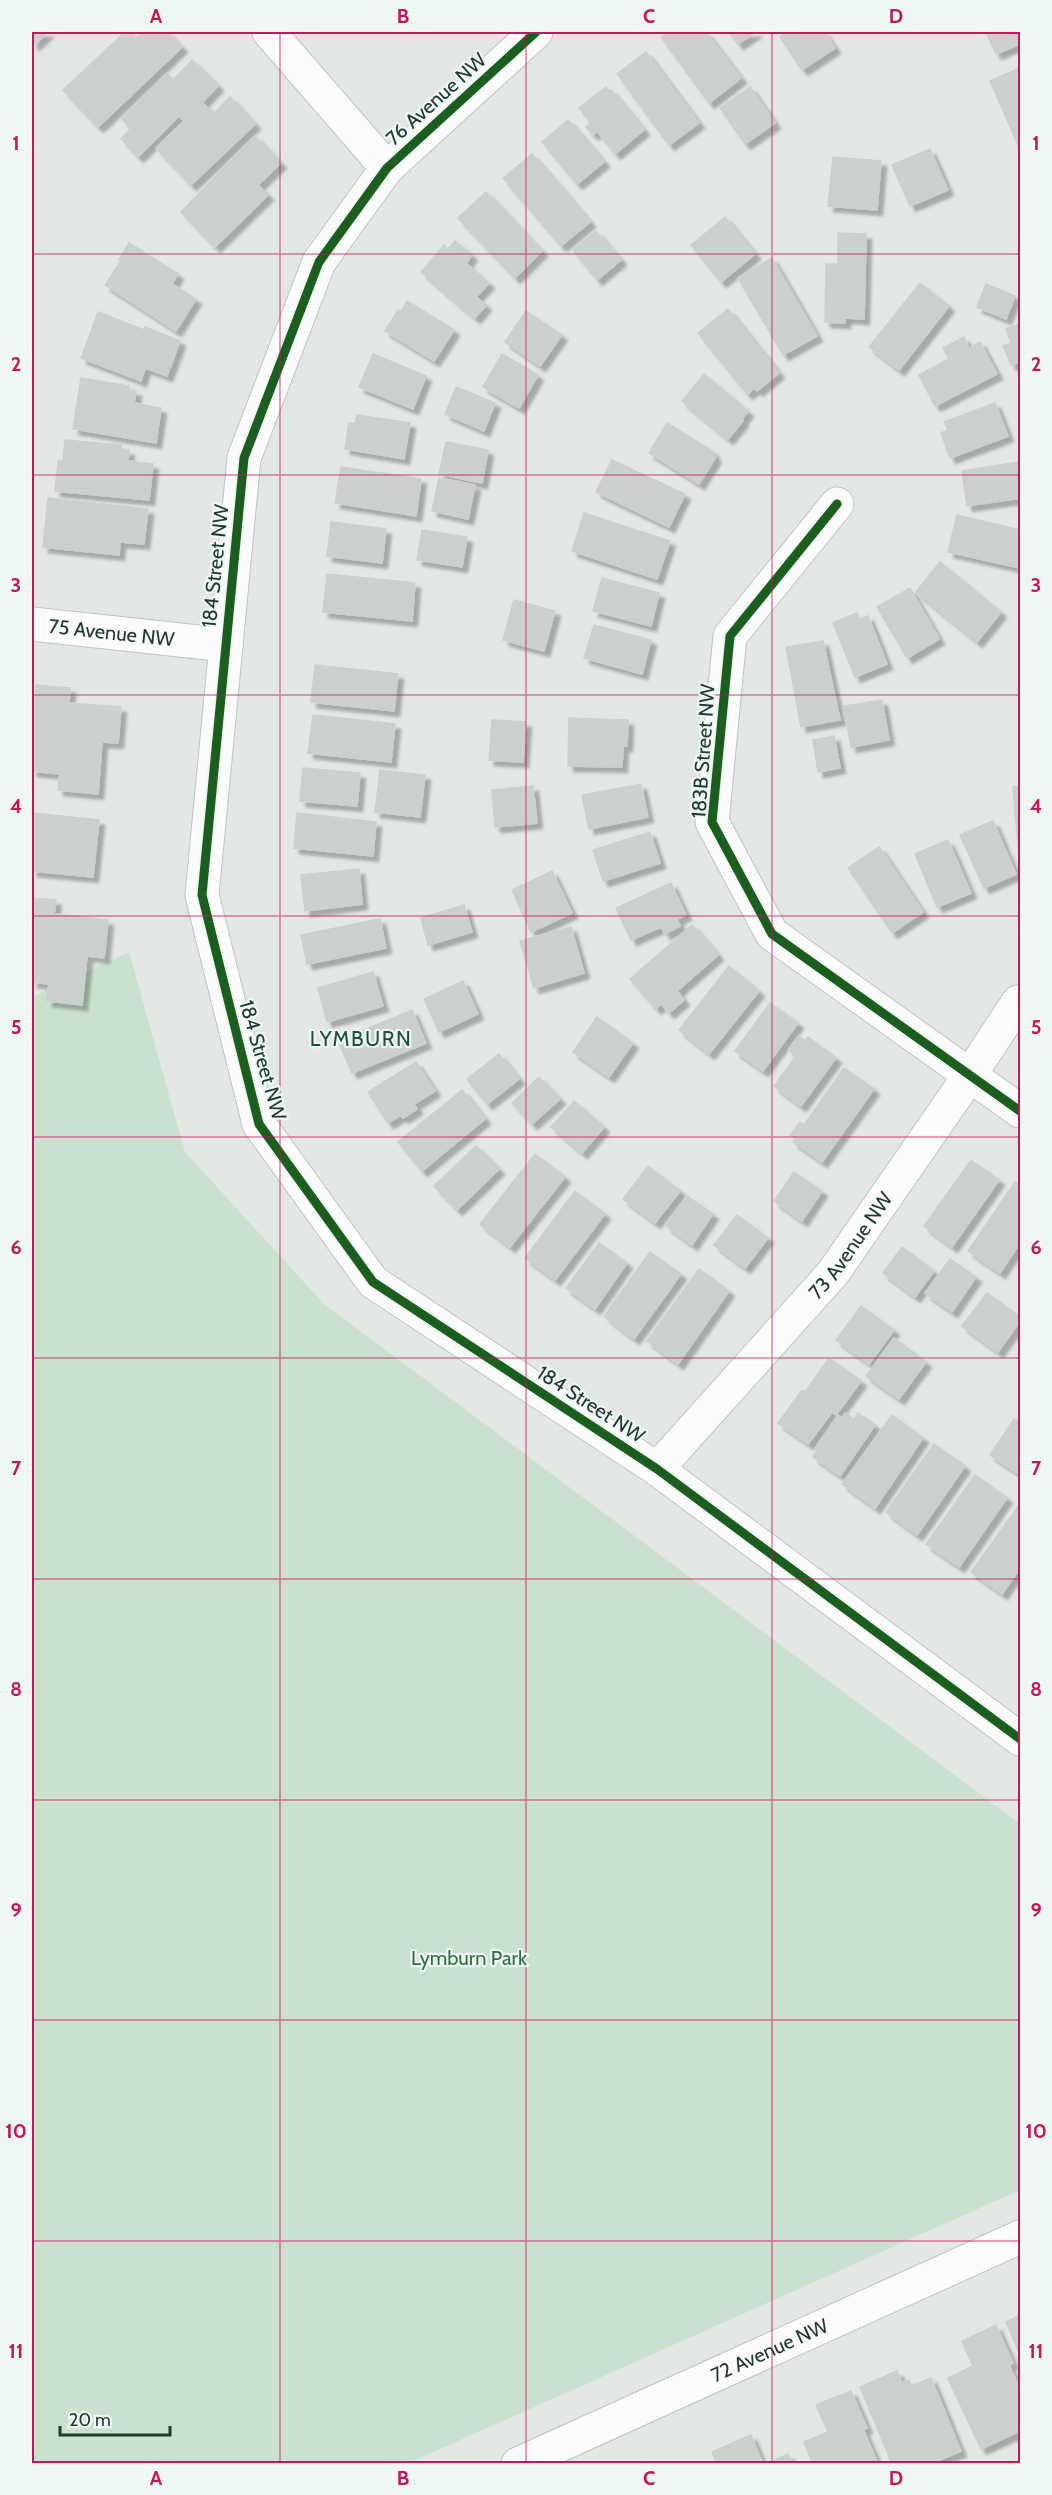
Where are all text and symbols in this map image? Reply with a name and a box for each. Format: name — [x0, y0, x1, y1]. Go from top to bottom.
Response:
text: A — [150, 4, 163, 28]
text: B — [397, 4, 409, 28]
text: C — [643, 4, 655, 28]
text: D — [889, 4, 903, 28]
street label: 76 Avenue NW — [381, 48, 491, 150]
text: 1 — [12, 131, 20, 155]
text: 1 — [1032, 131, 1040, 155]
text: 2 — [11, 352, 21, 376]
text: 2 — [1031, 352, 1041, 376]
street label: 184 Street NW — [197, 503, 233, 629]
text: 3 — [11, 573, 21, 597]
text: 3 — [1031, 573, 1041, 597]
street label: 75 Avenue NW — [47, 614, 176, 651]
street label: 183B Street NW — [686, 683, 720, 819]
text: 4 — [10, 794, 22, 818]
text: 4 — [1030, 794, 1042, 818]
street label: 184 Street NW — [234, 997, 292, 1123]
text: 5 — [11, 1015, 21, 1039]
text: 5 — [1031, 1015, 1041, 1039]
district label: LYMBURN — [310, 1026, 412, 1051]
street label: 73 Avenue NW — [804, 1187, 897, 1304]
text: 6 — [10, 1235, 22, 1259]
text: 6 — [1030, 1235, 1042, 1259]
street label: 184 Street NW — [533, 1360, 649, 1448]
text: 7 — [11, 1456, 22, 1480]
text: 7 — [1031, 1456, 1042, 1480]
text: 8 — [10, 1677, 22, 1701]
text: 8 — [1030, 1677, 1042, 1701]
text: 9 — [10, 1898, 22, 1922]
text: 9 — [1030, 1898, 1042, 1922]
park label: Lymburn Park — [411, 1946, 527, 1970]
text: 10 — [5, 2119, 27, 2143]
text: 10 — [1025, 2119, 1047, 2143]
street label: 72 Avenue NW — [707, 2313, 832, 2387]
text: 11 — [9, 2339, 23, 2363]
text: 11 — [1029, 2339, 1043, 2363]
scale bar — [60, 2399, 170, 2437]
text: 20 m — [69, 2409, 111, 2431]
text: A — [150, 2466, 163, 2490]
text: B — [397, 2466, 409, 2490]
text: C — [643, 2466, 655, 2490]
text: D — [889, 2466, 903, 2490]

